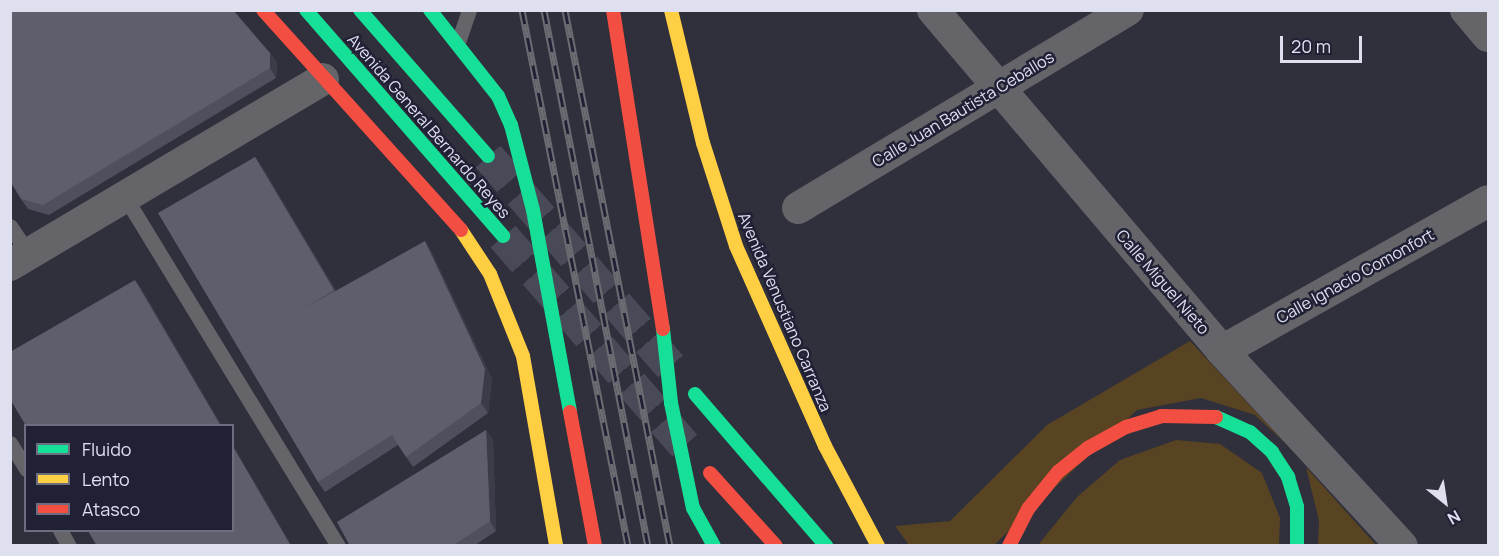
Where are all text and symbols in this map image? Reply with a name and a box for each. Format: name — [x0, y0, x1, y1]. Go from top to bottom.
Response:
scale bar — [1283, 24, 1366, 62]
street label: Avenida General Bernardo Reyes — [344, 30, 514, 222]
text: 20 m — [1291, 34, 1331, 58]
street label: Calle Juan Bautista Ceballos — [869, 47, 1057, 171]
street label: Avenida Venustiano Carranza — [734, 210, 836, 414]
street label: Calle Ignacio Comonfort — [1273, 225, 1437, 327]
street label: Calle Miguel Nieto — [1112, 226, 1214, 338]
legend — [24, 424, 234, 532]
text: Fluido — [82, 437, 131, 461]
text: Lento — [82, 467, 130, 491]
north arrow — [1415, 472, 1475, 532]
text: Atasco — [82, 497, 140, 521]
text: N — [1444, 505, 1464, 530]

